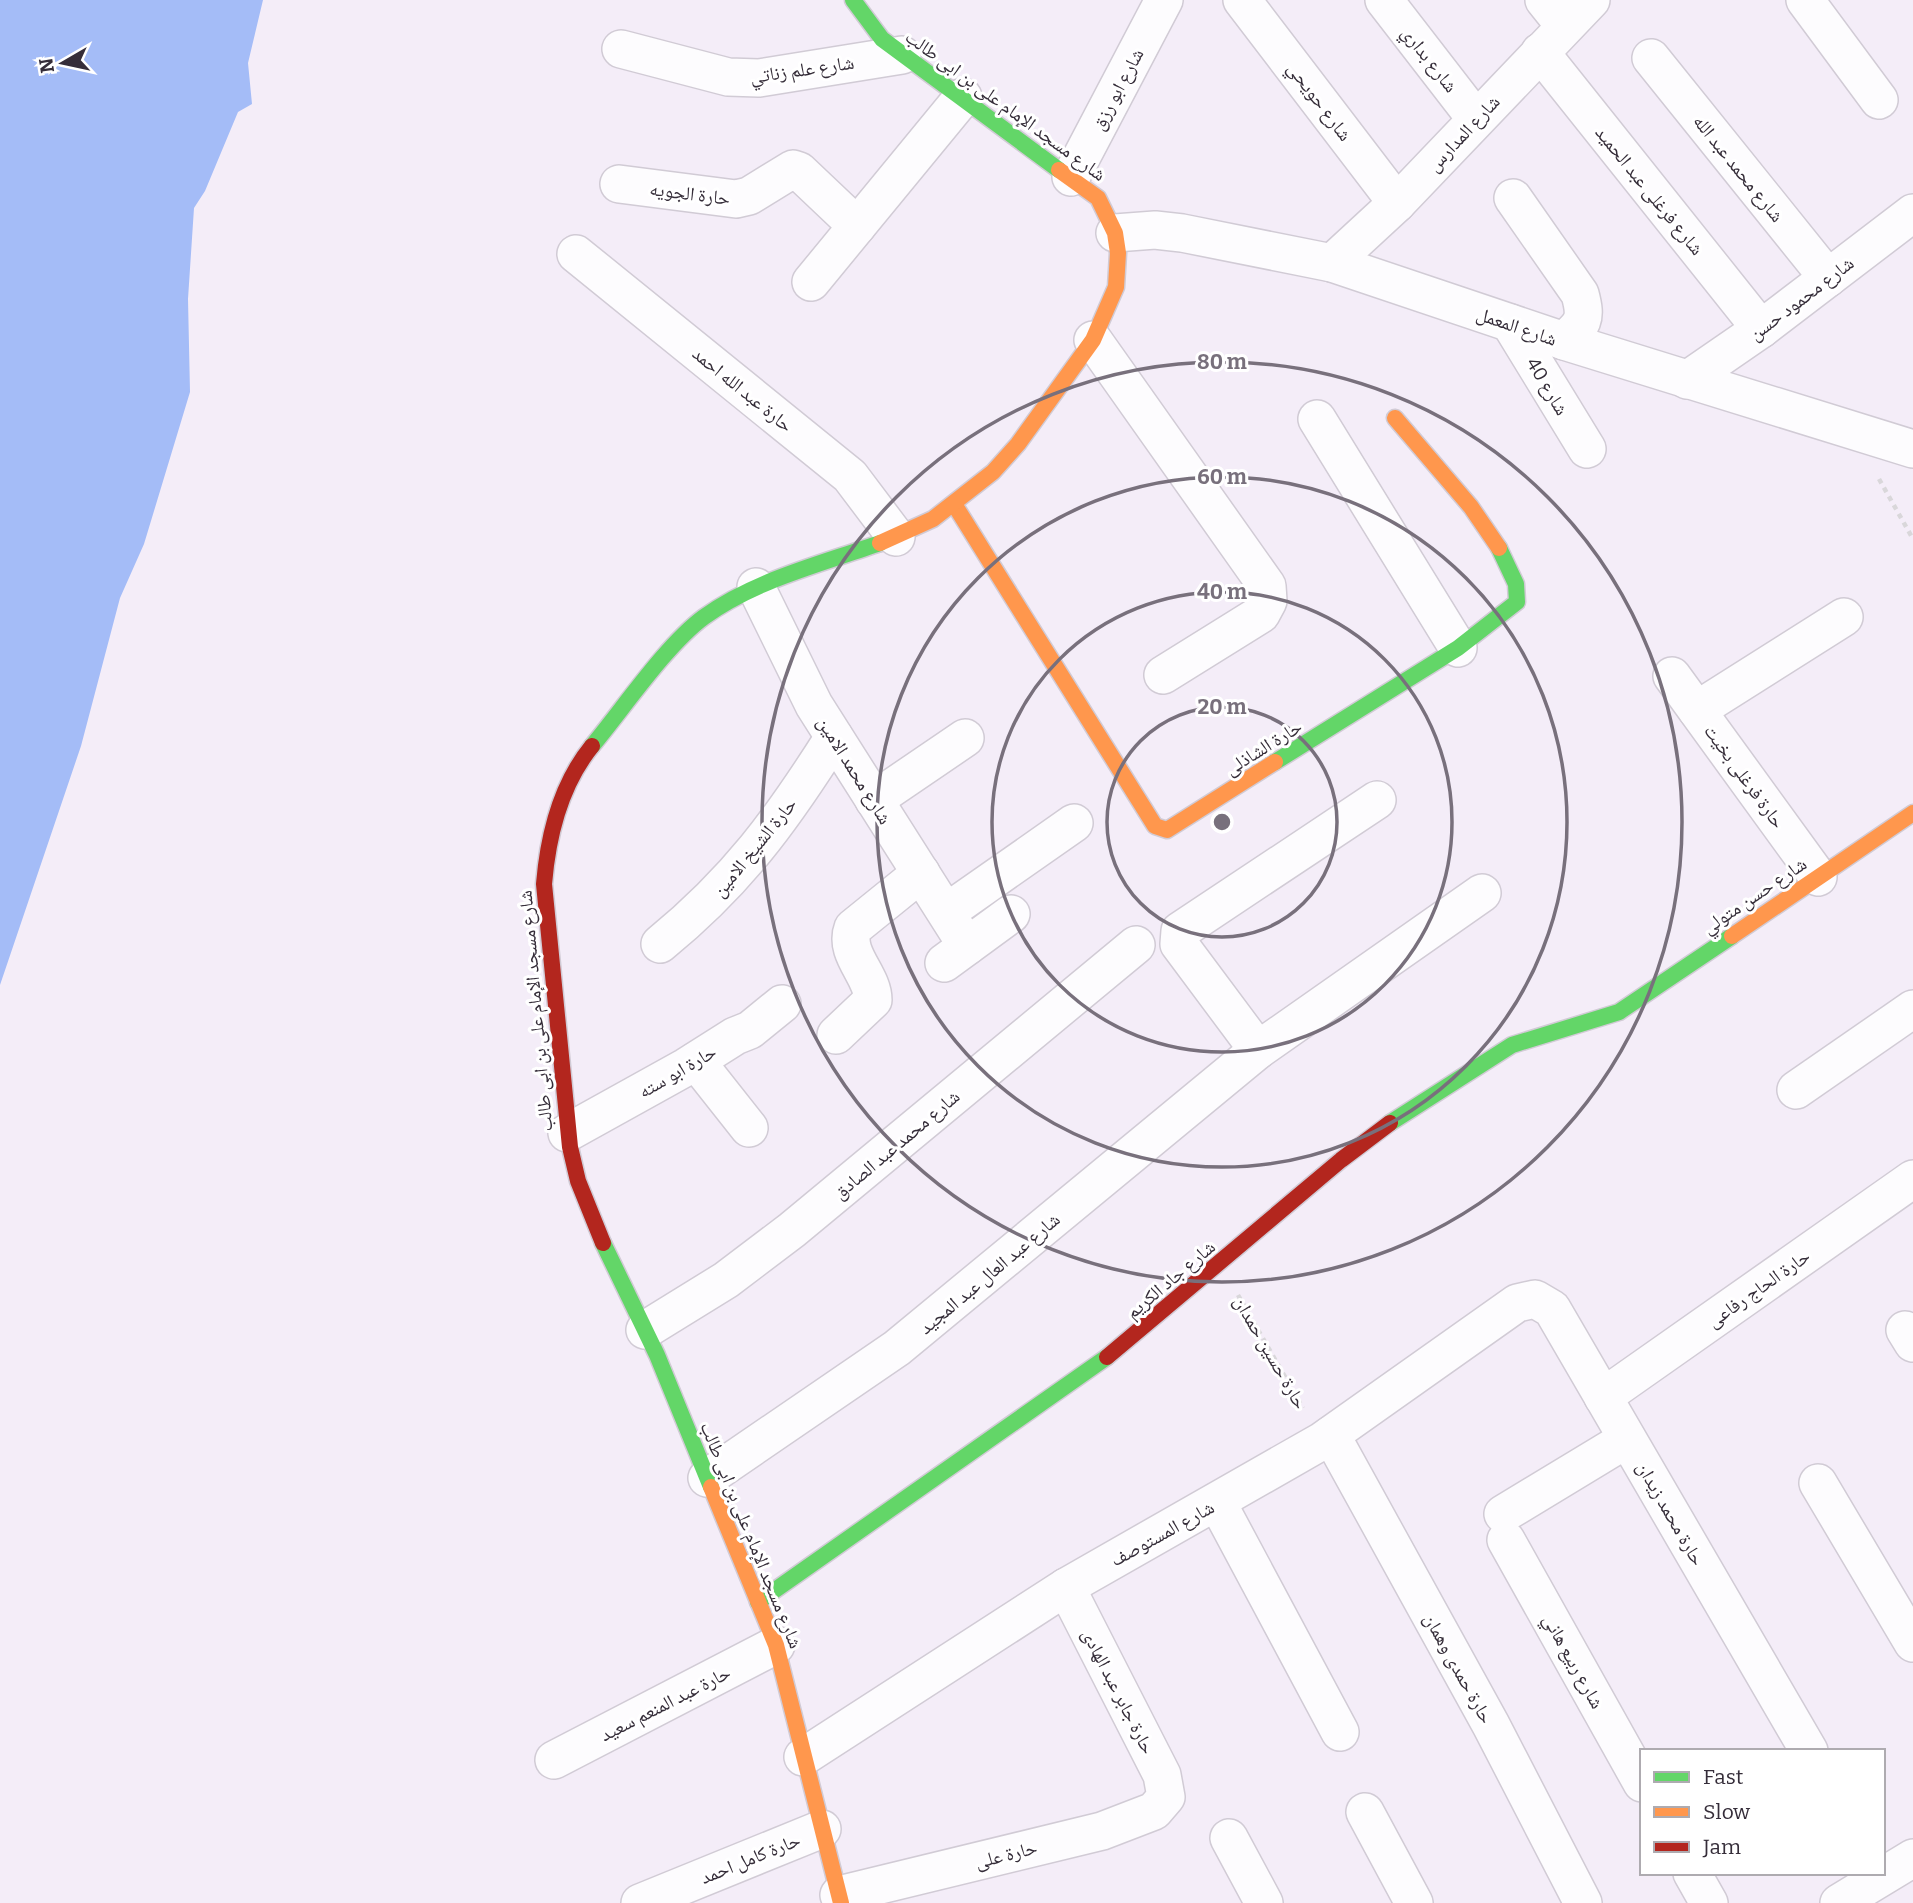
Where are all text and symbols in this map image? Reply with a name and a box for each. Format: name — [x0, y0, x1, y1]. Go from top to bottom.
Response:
street label: شارع بداري — [1394, 22, 1463, 99]
street label: شارع مسجد الإمام على بن ابى طالب — [900, 25, 1110, 188]
north arrow — [28, 28, 98, 98]
street label: شارع ابو رزق — [1086, 44, 1149, 134]
street label: شارع علم زناتي — [749, 51, 856, 92]
text: N — [34, 56, 59, 75]
street label: شارع حويحي — [1279, 57, 1357, 148]
street label: شارع المدارس — [1422, 90, 1505, 176]
street label: شارع محمد عبد الله — [1688, 110, 1789, 227]
street label: شارع فرغلى عبد الحميد — [1590, 121, 1709, 260]
street label: حارة الجويه — [648, 177, 732, 210]
street label: شارع محمود حسن — [1744, 251, 1858, 345]
street label: شارع المعمل — [1474, 302, 1560, 351]
street label: حارة عبد الله احمد — [688, 342, 798, 437]
text: 80 m — [1197, 349, 1247, 375]
street label: شارع 40 — [1521, 353, 1574, 419]
text: 60 m — [1197, 464, 1247, 490]
text: 40 m — [1197, 579, 1247, 605]
text: 20 m — [1198, 694, 1246, 720]
street label: شارع محمد الامين — [812, 712, 897, 828]
street label: حارة الشاذلى — [1220, 715, 1306, 780]
street label: حارة فرغلى بخيت — [1699, 720, 1790, 833]
street label: حارة الشيخ الامين — [707, 793, 802, 902]
centre of rings — [1210, 810, 1234, 834]
street label: شارع حسن متولي — [1698, 852, 1813, 942]
street label: شارع مسجد الإمام على بن ابى طالب — [513, 889, 560, 1133]
street label: حارة ابو سته — [634, 1040, 720, 1103]
street label: شارع محمد عبد الصادق — [828, 1085, 964, 1204]
street label: شارع عبد العال عبد المجيد — [914, 1208, 1065, 1339]
street label: شارع جاد الكريم — [1121, 1235, 1220, 1324]
street label: حارة الحاج رفاعى — [1702, 1244, 1814, 1332]
street label: حارة حسين حمدان — [1229, 1292, 1312, 1413]
street label: شارع مسجد الإمام على بن ابى طالب — [694, 1419, 808, 1653]
street label: حارة محمد زيدان — [1632, 1457, 1710, 1569]
street label: شارع المستوصف — [1106, 1495, 1218, 1571]
street label: حارة حمدى وهمان — [1419, 1609, 1498, 1727]
street label: شارع ربيع هاني — [1535, 1610, 1609, 1715]
street label: حارة جابر عبد الهادى — [1077, 1625, 1160, 1758]
street label: حارة عبد المنعم سعيد — [596, 1661, 735, 1747]
legend — [1640, 1749, 1885, 1875]
text: Fast — [1703, 1764, 1744, 1790]
text: Slow — [1703, 1799, 1750, 1825]
street label: حارة كامل احمد — [697, 1828, 803, 1889]
text: Jam — [1702, 1834, 1741, 1860]
street label: حارة على — [973, 1836, 1040, 1873]

